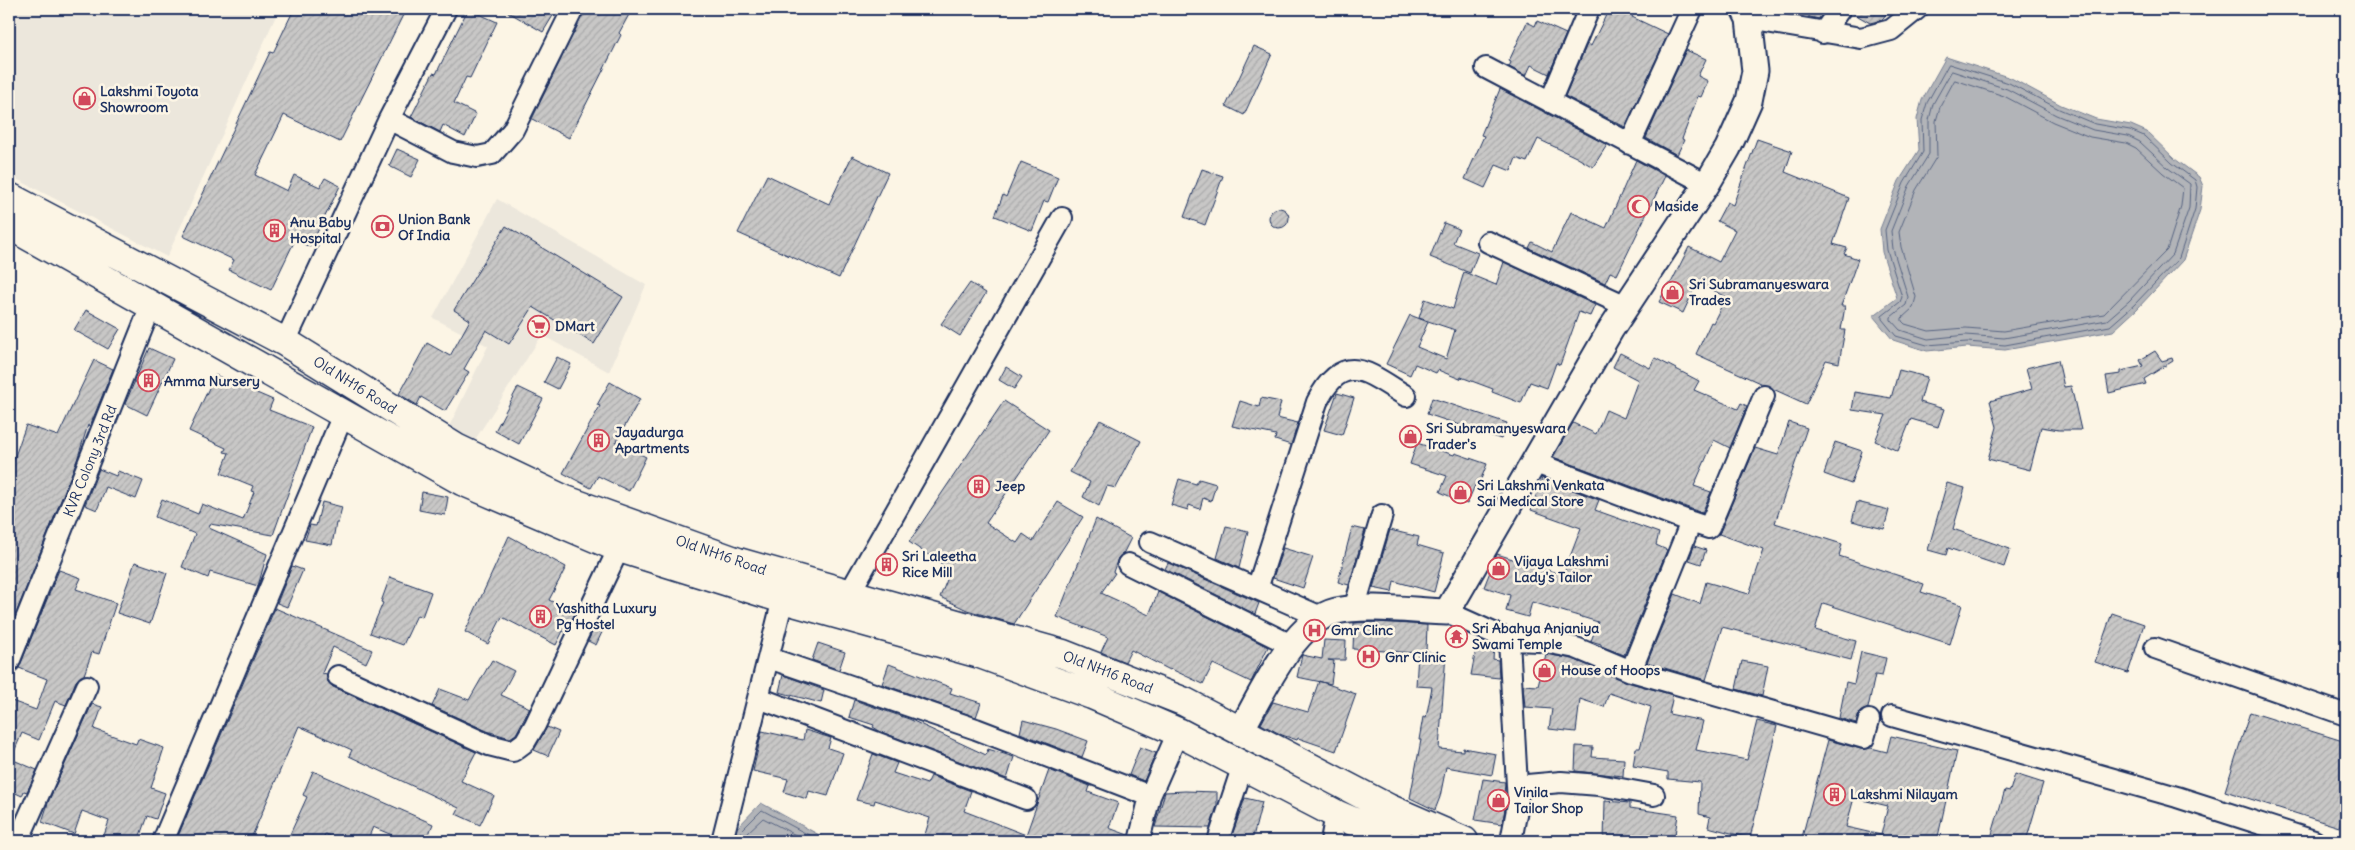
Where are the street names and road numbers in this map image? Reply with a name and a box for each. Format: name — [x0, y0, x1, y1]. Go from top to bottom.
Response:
street label: Old NH16 Road — [310, 352, 400, 418]
street label: KVR Colony 3rd Rd — [59, 402, 121, 520]
street label: Old NH16 Road — [673, 531, 769, 579]
street label: Old NH16 Road — [1060, 647, 1156, 697]

